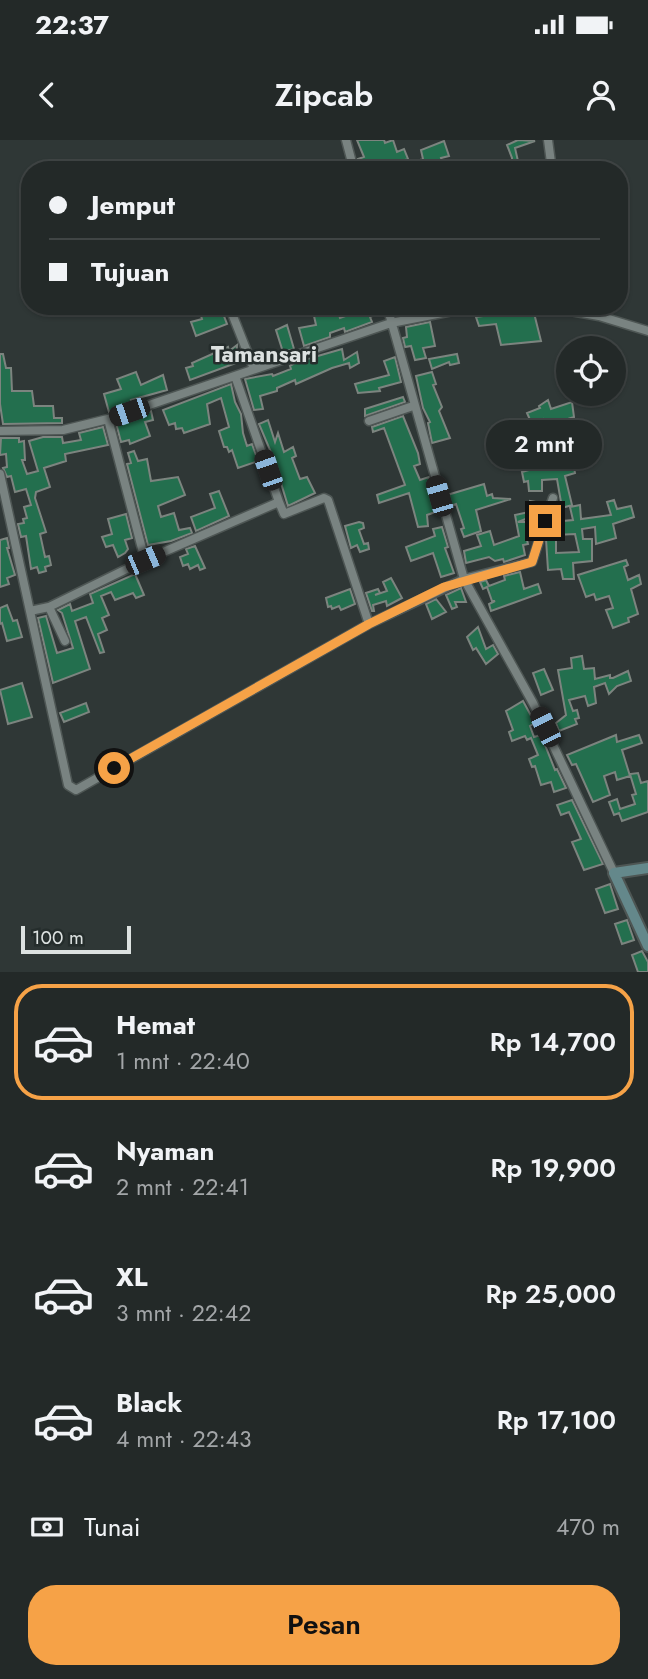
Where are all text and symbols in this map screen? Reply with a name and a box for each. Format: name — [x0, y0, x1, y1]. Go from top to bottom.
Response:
text: 22:37 — [35, 6, 109, 44]
text: Zipcab — [275, 72, 373, 118]
icon: back — [28, 76, 66, 114]
icon: person — [582, 76, 620, 114]
text: Jemput — [91, 186, 175, 224]
text: Tujuan — [91, 253, 169, 291]
map controls — [556, 336, 626, 406]
button: locate — [556, 336, 626, 406]
district label: Tamansari — [211, 337, 317, 371]
car — [106, 395, 153, 429]
callout: 2 mnt — [487, 420, 603, 468]
text: 2 mnt — [514, 427, 574, 461]
car — [252, 447, 285, 493]
car — [424, 473, 455, 519]
route end — [529, 505, 561, 537]
car — [122, 542, 169, 578]
car — [527, 704, 564, 750]
route start — [98, 752, 130, 784]
scale bar — [21, 923, 131, 955]
text: 100 m — [32, 924, 84, 951]
text: Hemat — [116, 1006, 195, 1044]
icon: car — [32, 1011, 95, 1074]
text: Rp 14,700 — [490, 1023, 616, 1061]
text: 1 mnt · 22:40 — [116, 1044, 250, 1078]
text: Nyaman — [116, 1132, 215, 1170]
icon: car — [32, 1137, 95, 1200]
text: Rp 19,900 — [490, 1149, 616, 1187]
text: 2 mnt · 22:41 — [116, 1170, 249, 1204]
text: XL — [116, 1258, 148, 1296]
icon: car — [32, 1263, 95, 1326]
text: Rp 25,000 — [486, 1275, 616, 1313]
text: 3 mnt · 22:42 — [116, 1296, 251, 1330]
text: Black — [116, 1384, 182, 1422]
icon: car — [32, 1389, 95, 1452]
text: Rp 17,100 — [497, 1401, 616, 1439]
text: 4 mnt · 22:43 — [116, 1422, 252, 1456]
icon: cash — [28, 1508, 66, 1546]
text: Tunai — [84, 1508, 141, 1546]
text: 470 m — [556, 1510, 620, 1544]
button: Pesan — [28, 1585, 620, 1665]

